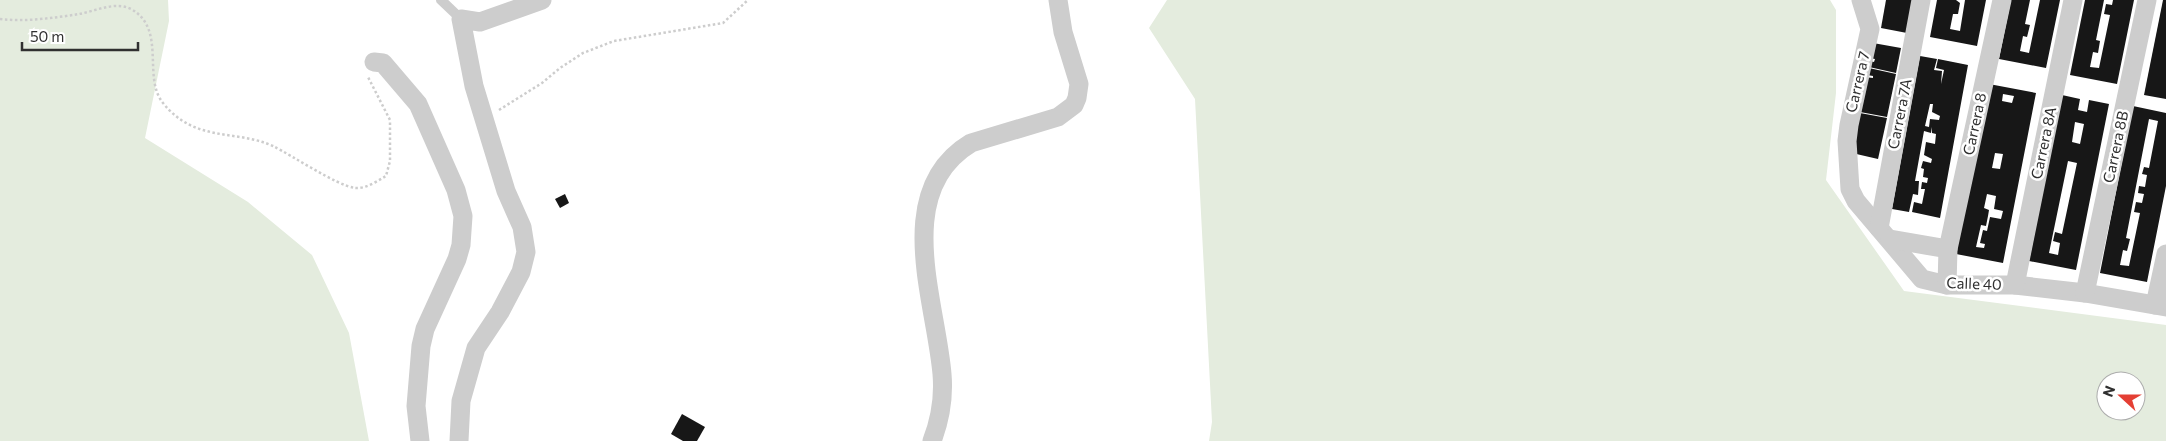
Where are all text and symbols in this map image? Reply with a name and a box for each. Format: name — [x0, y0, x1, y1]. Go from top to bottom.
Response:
scale bar — [22, 20, 139, 52]
text: 50 m — [30, 27, 64, 45]
street label: Carrera 7 — [1841, 49, 1873, 114]
street label: Carrera 7A — [1883, 77, 1915, 151]
street label: Carrera 8 — [1959, 91, 1989, 157]
street label: Carrera 8A — [2027, 105, 2059, 181]
street label: Carrera 8B — [2099, 109, 2131, 184]
street label: Calle 40 — [1946, 273, 2002, 293]
north arrow — [2096, 371, 2146, 421]
text: N — [2099, 383, 2118, 399]

